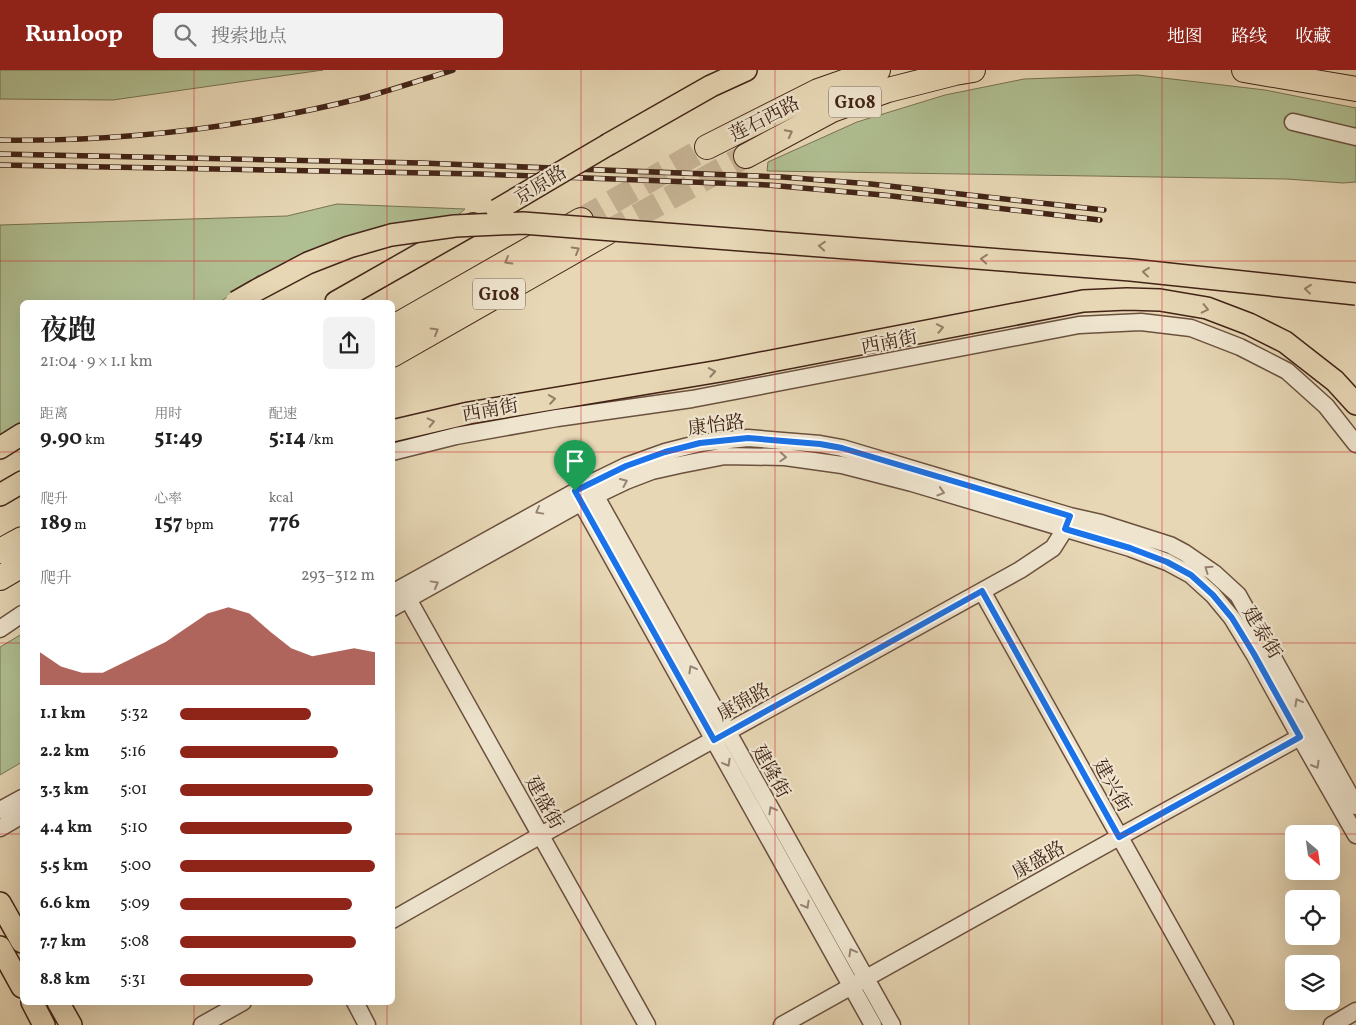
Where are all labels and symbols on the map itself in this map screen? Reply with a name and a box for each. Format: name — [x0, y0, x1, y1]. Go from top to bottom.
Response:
road number: G108 — [829, 86, 881, 118]
street label: 莲石西路 — [725, 91, 805, 149]
one-way arrow — [784, 129, 793, 139]
street label: 京原路 — [510, 160, 572, 212]
one-way arrow — [818, 241, 826, 252]
one-way arrow — [571, 247, 580, 257]
one-way arrow — [980, 253, 988, 264]
one-way arrow — [505, 255, 514, 265]
one-way arrow — [1142, 267, 1150, 278]
road number: G108 — [473, 278, 525, 310]
one-way arrow — [1303, 284, 1311, 295]
one-way arrow — [1200, 303, 1209, 314]
one-way arrow — [936, 323, 945, 334]
street label: 西南街 — [859, 325, 920, 361]
one-way arrow — [429, 327, 438, 337]
one-way arrow — [708, 368, 717, 378]
street label: 西南街 — [460, 393, 521, 429]
one-way arrow — [548, 395, 556, 405]
street label: 康怡路 — [686, 410, 746, 442]
one-way arrow — [426, 417, 435, 428]
pin — [554, 440, 596, 491]
one-way arrow — [779, 452, 787, 463]
one-way arrow — [619, 478, 628, 488]
one-way arrow — [937, 486, 945, 496]
one-way arrow — [535, 505, 544, 515]
one-way arrow — [1204, 566, 1214, 575]
one-way arrow — [430, 581, 439, 591]
street label: 建泰街 — [1235, 602, 1287, 664]
one-way arrow — [688, 665, 698, 674]
street label: 康锦路 — [713, 678, 775, 728]
one-way arrow — [1294, 698, 1304, 707]
street label: 建隆街 — [745, 741, 795, 803]
street label: 建兴街 — [1086, 755, 1136, 817]
one-way arrow — [721, 758, 731, 767]
one-way arrow — [1310, 760, 1320, 769]
street label: 建盛街 — [518, 772, 568, 834]
one-way arrow — [768, 807, 778, 816]
north arrow — [1285, 825, 1340, 880]
street label: 康盛路 — [1008, 836, 1070, 886]
one-way arrow — [800, 899, 810, 908]
one-way arrow — [848, 948, 858, 957]

